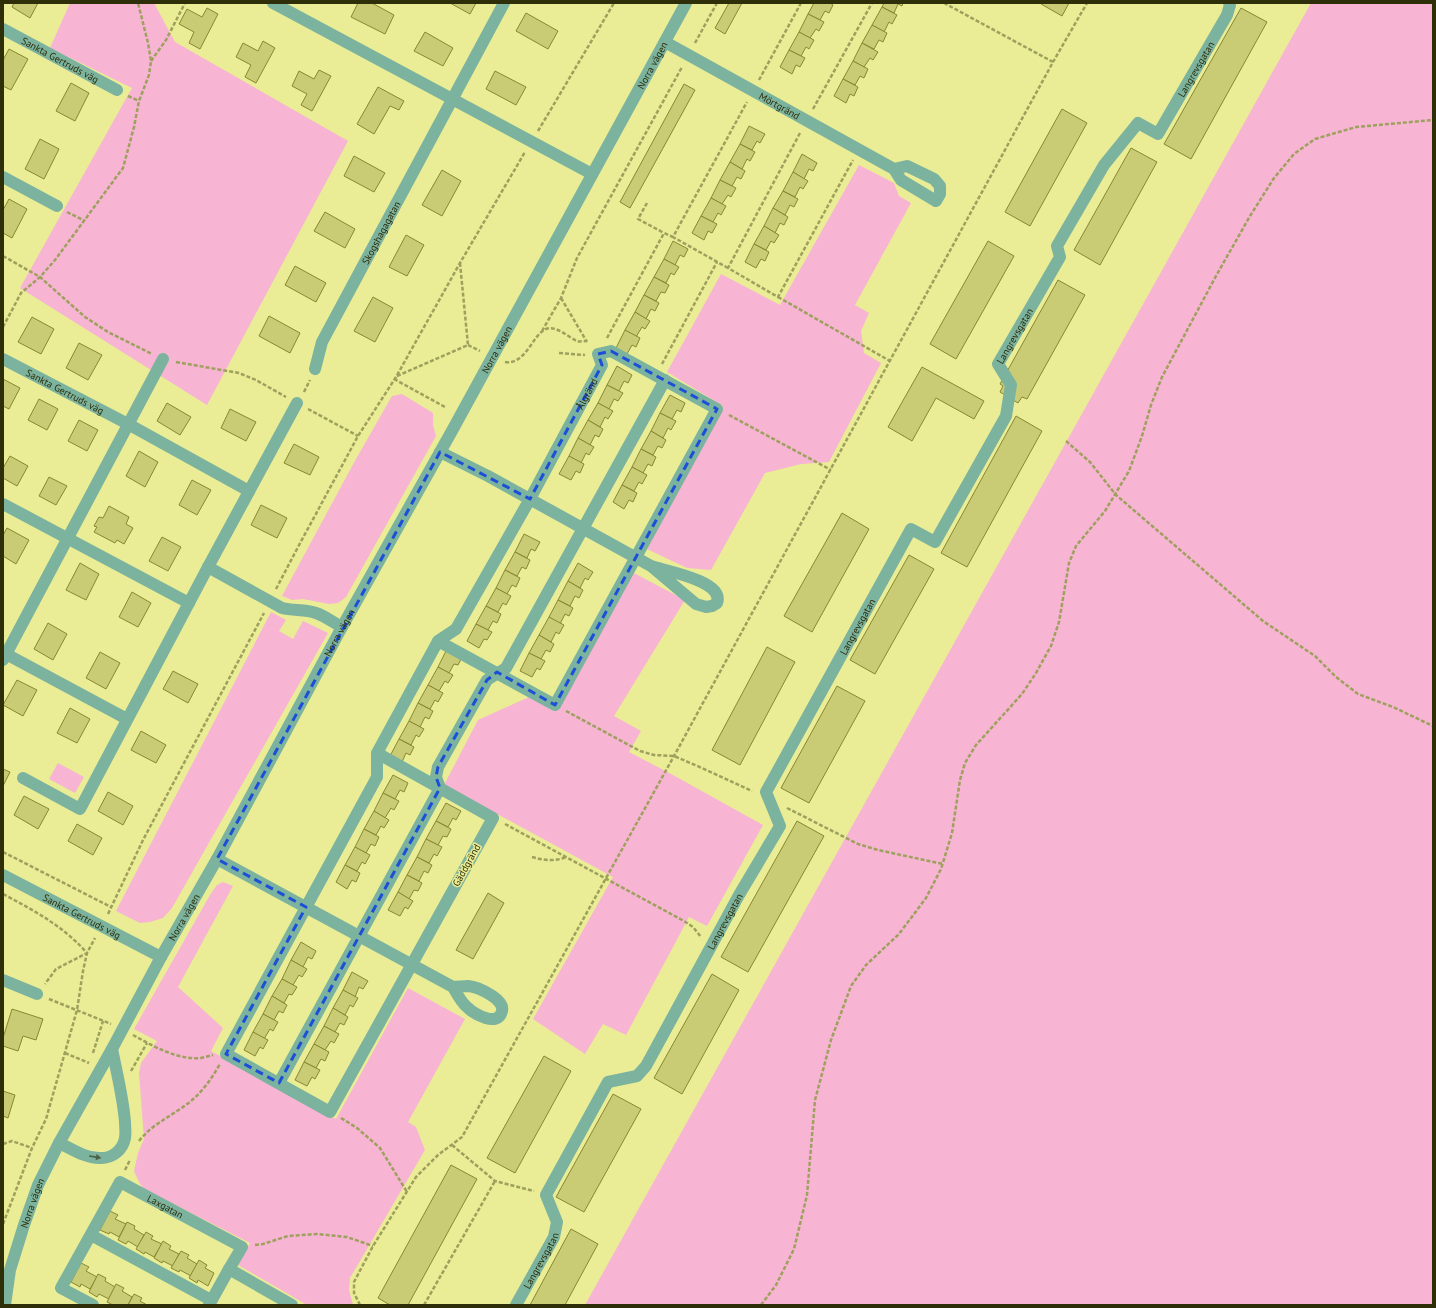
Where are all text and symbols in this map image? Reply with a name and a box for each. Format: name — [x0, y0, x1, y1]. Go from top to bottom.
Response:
street label: Sankta Gertruds väg — [19, 34, 101, 86]
street label: Norra vägen — [634, 39, 671, 91]
street label: Langrevsgatan — [1175, 39, 1217, 100]
street label: Mörtgränd — [757, 89, 802, 123]
street label: Skogshagagatan — [359, 199, 403, 267]
street label: Langrevsgatan — [994, 306, 1036, 366]
street label: Norra vägen — [479, 324, 515, 376]
street label: Sankta Gertruds väg — [24, 366, 106, 417]
street label: Ålgränd — [573, 376, 601, 412]
street label: Langrevsgatan — [837, 596, 878, 657]
street label: Norra vägen — [321, 607, 358, 659]
street label: Gäddgränd — [449, 842, 483, 889]
street label: Sankta Gertruds väg — [41, 891, 123, 942]
street label: Norra vägen — [166, 891, 203, 943]
street label: Langrevsgatan — [705, 891, 746, 952]
one-way arrow — [89, 1154, 101, 1160]
street label: Norra vägen — [17, 1176, 47, 1230]
street label: Laxgatan — [145, 1192, 185, 1222]
street label: Langrevsgatan — [520, 1232, 562, 1291]

